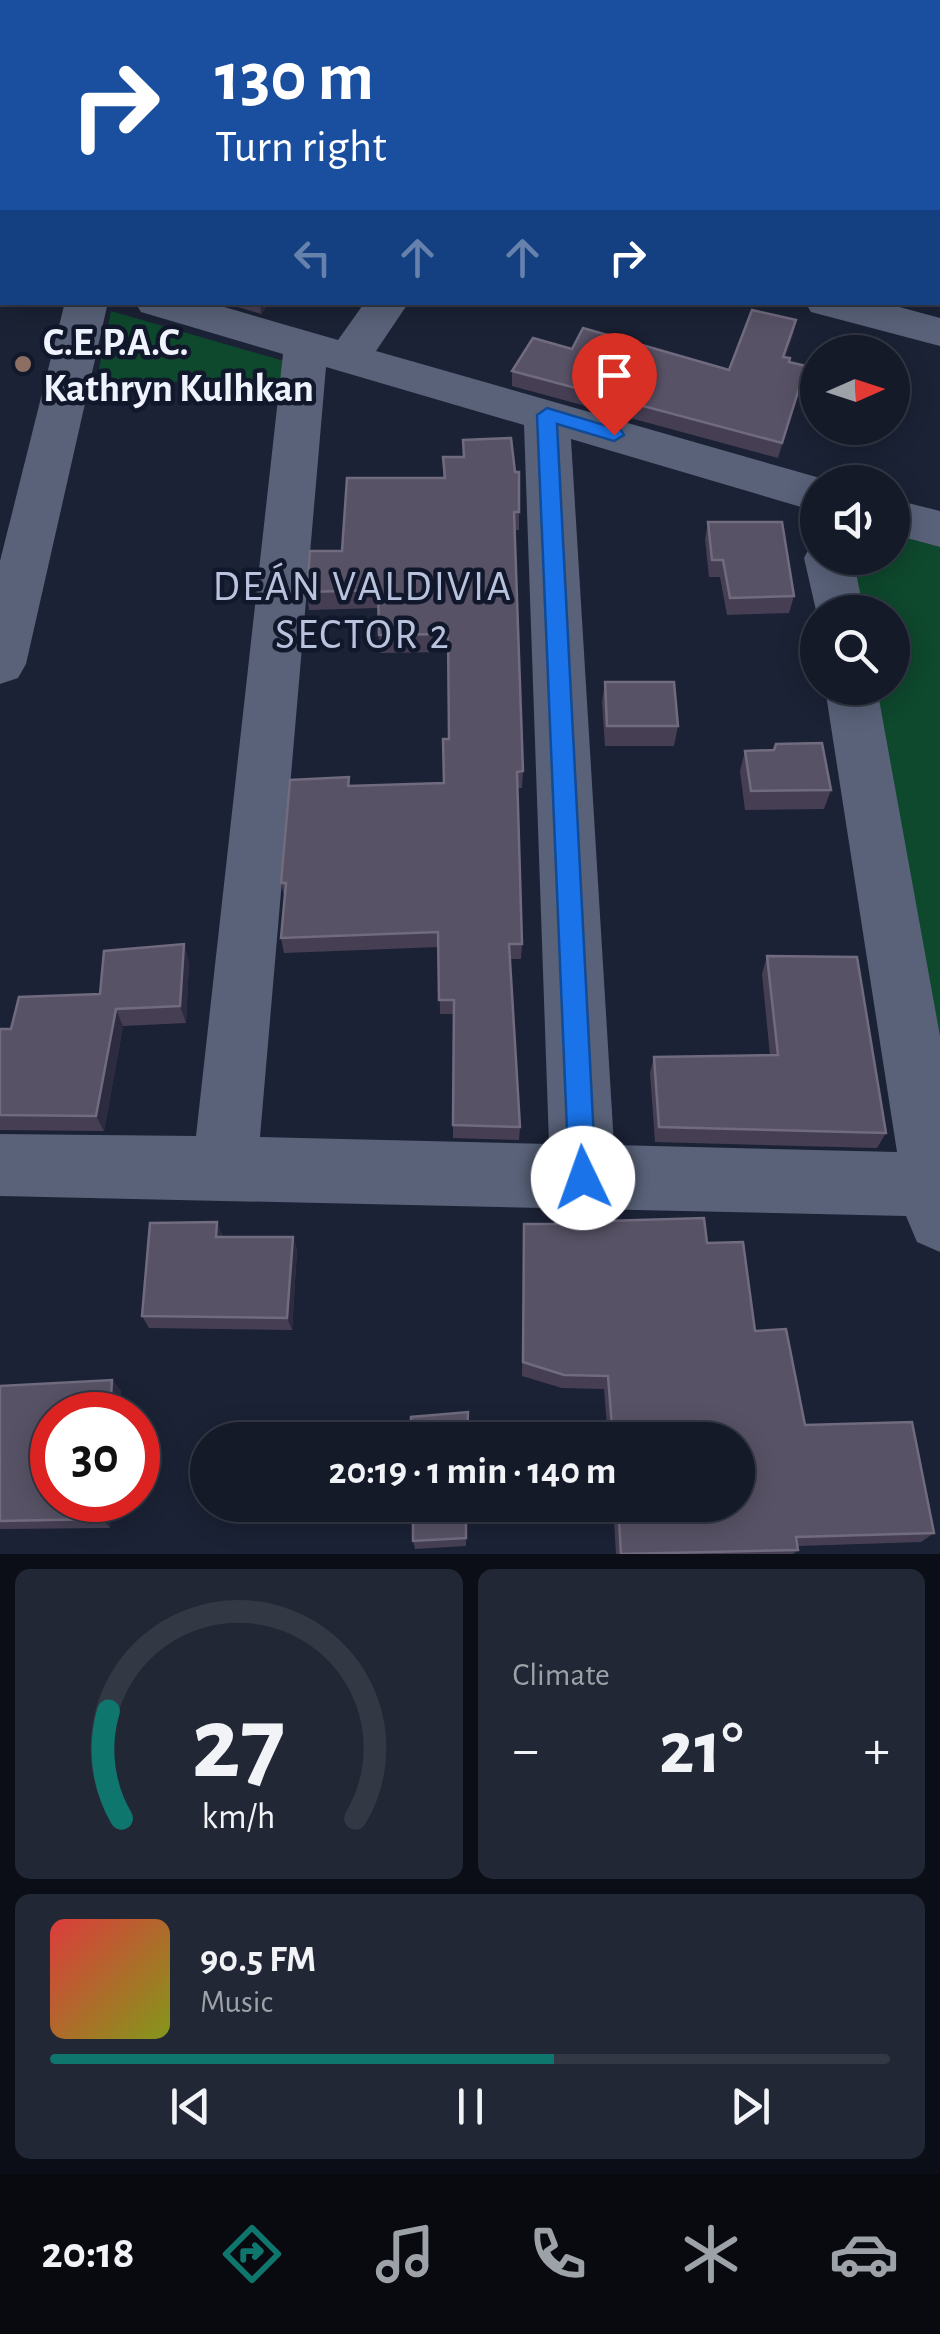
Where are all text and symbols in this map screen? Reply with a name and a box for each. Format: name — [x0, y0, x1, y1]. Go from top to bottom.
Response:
icon: right — [50, 40, 180, 170]
text: 130 m — [215, 43, 374, 113]
text: Turn right — [215, 125, 387, 170]
icon: left — [285, 230, 340, 285]
icon: ahead — [390, 230, 445, 285]
icon: ahead — [495, 230, 550, 285]
icon: right — [600, 230, 655, 285]
place label: C.E.P.A.C. Kathryn Kulhkan — [43, 323, 314, 409]
pin — [572, 333, 657, 436]
north arrow — [800, 335, 910, 445]
map controls — [800, 335, 910, 705]
icon: arrive — [587, 348, 642, 403]
marker: C.E.P.A.C. Kathryn Kulhkan — [12, 353, 34, 375]
button: sound — [800, 465, 910, 575]
district label: DEÁN VALDIVIA SECTOR 2 — [212, 562, 514, 656]
button: search — [800, 595, 910, 705]
position arrow — [531, 1126, 635, 1230]
speed limit sign: 30 — [30, 1392, 160, 1522]
text: 20:19 · 1 min · 140 m — [329, 1453, 616, 1491]
text: Climate — [513, 1659, 610, 1691]
text: 27 — [192, 1693, 286, 1797]
text: 21° — [659, 1712, 743, 1787]
text: − — [513, 1723, 539, 1778]
text: + — [864, 1723, 890, 1778]
text: km/h — [202, 1799, 276, 1835]
text: 90.5 FM — [200, 1941, 316, 1979]
text: Music — [200, 1986, 273, 2018]
icon: previous — [163, 2079, 218, 2134]
icon: pause — [443, 2079, 498, 2134]
icon: next — [723, 2079, 778, 2134]
icon: directions — [217, 2219, 287, 2289]
icon: music — [370, 2219, 440, 2289]
icon: phone — [523, 2219, 593, 2289]
icon: climate — [676, 2219, 746, 2289]
icon: car — [829, 2219, 899, 2289]
text: 20:18 — [41, 2231, 135, 2276]

